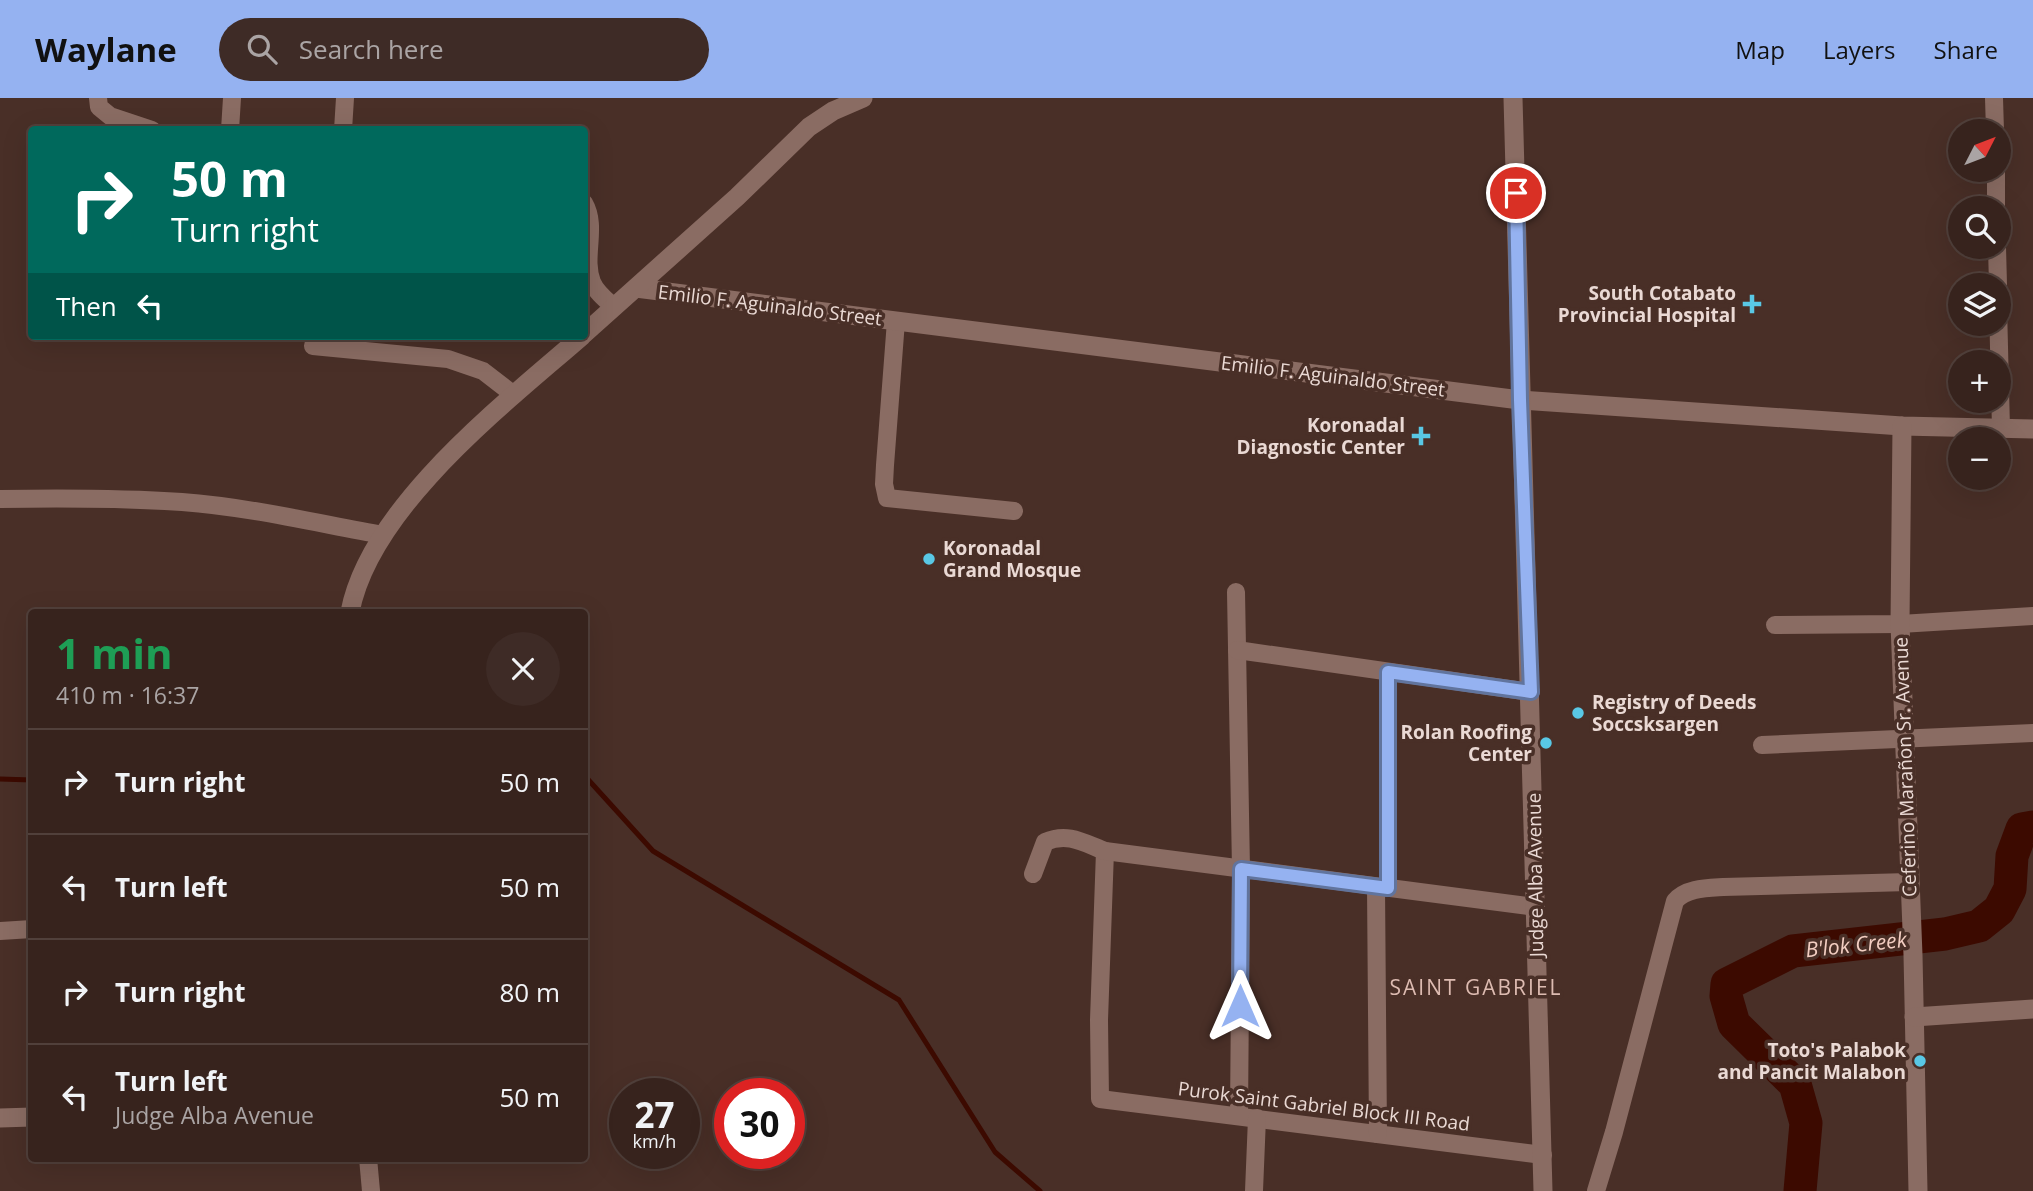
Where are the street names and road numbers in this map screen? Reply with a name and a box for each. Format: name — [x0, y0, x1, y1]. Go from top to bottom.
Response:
street label: Emilio F. Aguinaldo Street — [657, 278, 884, 332]
street label: Emilio F. Aguinaldo Street — [1220, 349, 1447, 403]
street label: Ceferino Marañon Sr. Avenue — [1887, 637, 1923, 897]
street label: Judge Alba Avenue — [1521, 793, 1549, 959]
street label: Purok Saint Gabriel Block III Road — [1177, 1075, 1471, 1137]

